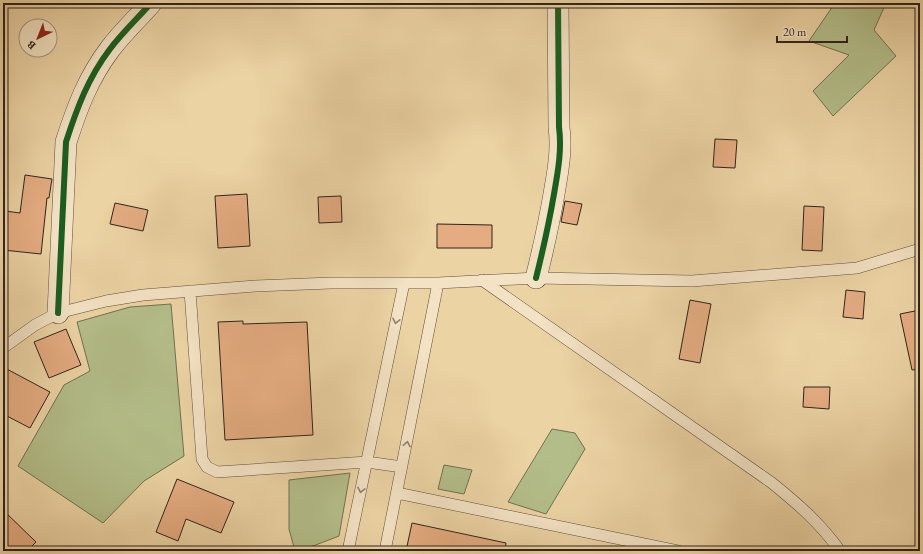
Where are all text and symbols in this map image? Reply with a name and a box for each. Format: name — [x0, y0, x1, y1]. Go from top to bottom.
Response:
north arrow — [18, 18, 58, 58]
scale bar — [777, 18, 847, 44]
text: 20 m — [783, 24, 807, 40]
text: B — [24, 38, 38, 53]
one-way arrow — [392, 318, 401, 324]
one-way arrow — [402, 441, 410, 447]
one-way arrow — [358, 486, 366, 493]

